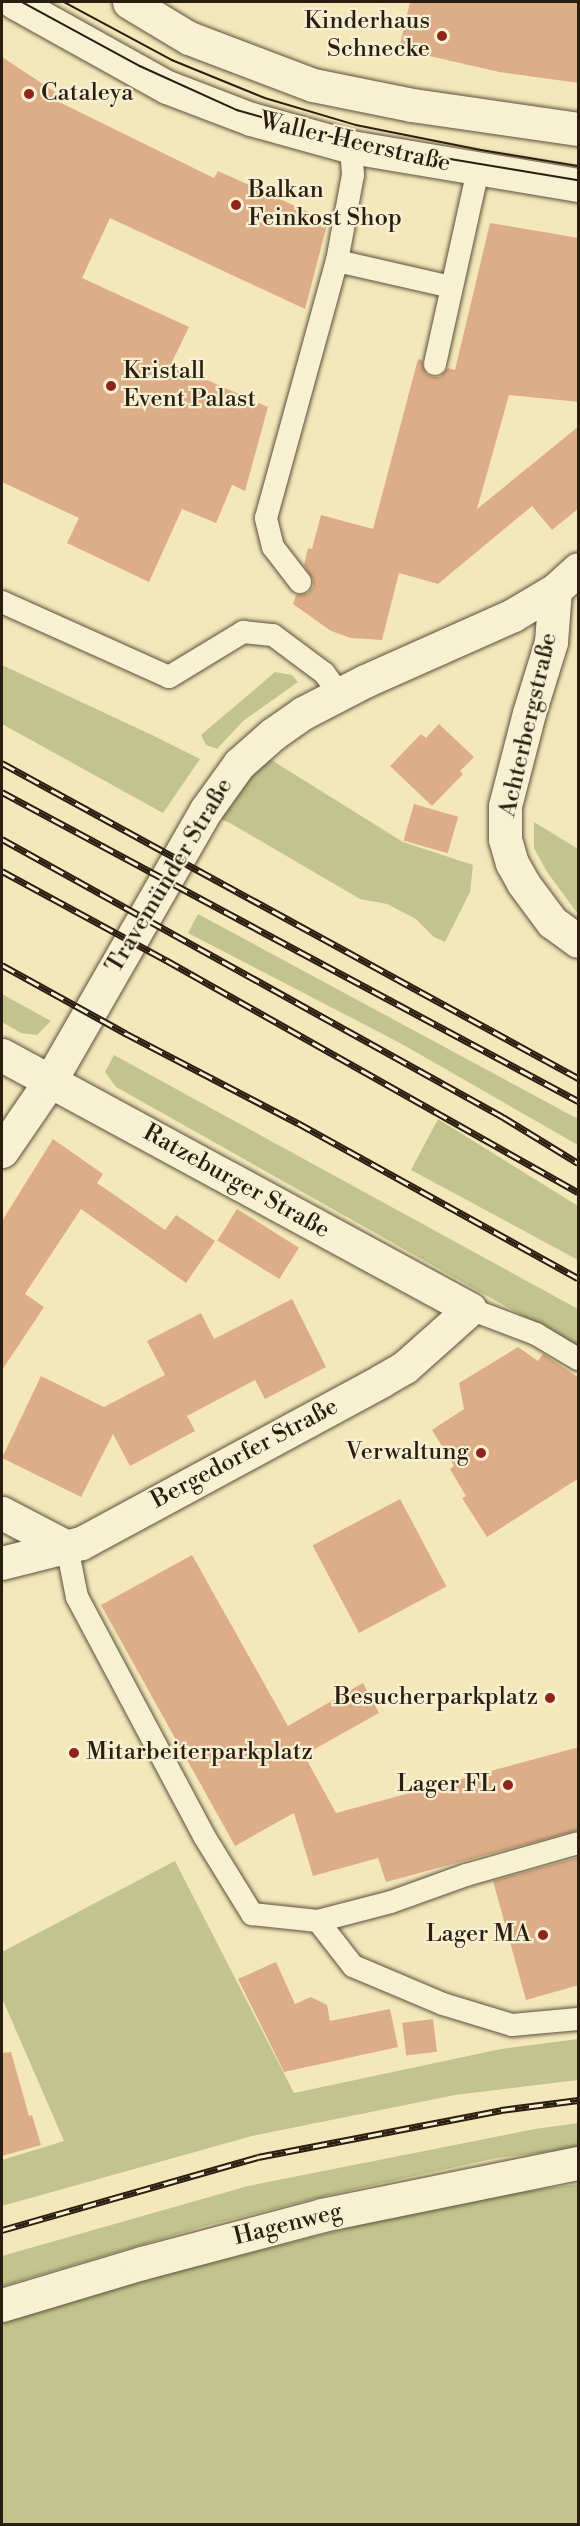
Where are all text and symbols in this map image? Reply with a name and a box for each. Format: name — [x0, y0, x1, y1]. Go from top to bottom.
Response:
place label: Kinderhaus Schnecke — [304, 8, 430, 64]
marker: Kinderhaus Schnecke — [435, 29, 449, 43]
place label: Cataleya — [41, 80, 133, 108]
marker: Cataleya — [22, 87, 36, 101]
street label: Waller Heerstraße — [257, 107, 453, 179]
place label: Balkan Feinkost Shop — [248, 177, 402, 233]
marker: Balkan Feinkost Shop — [229, 198, 243, 212]
place label: Kristall Event Palast — [123, 358, 256, 414]
marker: Kristall Event Palast — [104, 379, 118, 393]
street label: Achterbergstraße — [494, 630, 564, 820]
street label: Travemünder Straße — [100, 773, 240, 979]
street label: Ratzeburger Straße — [138, 1119, 334, 1245]
street label: Bergedorfer Straße — [147, 1393, 343, 1515]
place label: Verwaltung — [346, 1439, 469, 1467]
marker: Verwaltung — [474, 1446, 488, 1460]
place label: Besucherparkplatz — [334, 1684, 538, 1712]
marker: Besucherparkplatz — [543, 1691, 557, 1705]
place label: Mitarbeiterparkplatz — [86, 1739, 313, 1767]
marker: Mitarbeiterparkplatz — [67, 1746, 81, 1760]
place label: Lager FL — [397, 1771, 496, 1799]
marker: Lager FL — [501, 1778, 515, 1792]
place label: Lager MA — [426, 1921, 531, 1949]
marker: Lager MA — [536, 1928, 550, 1942]
street label: Hagenweg — [231, 2198, 345, 2252]

